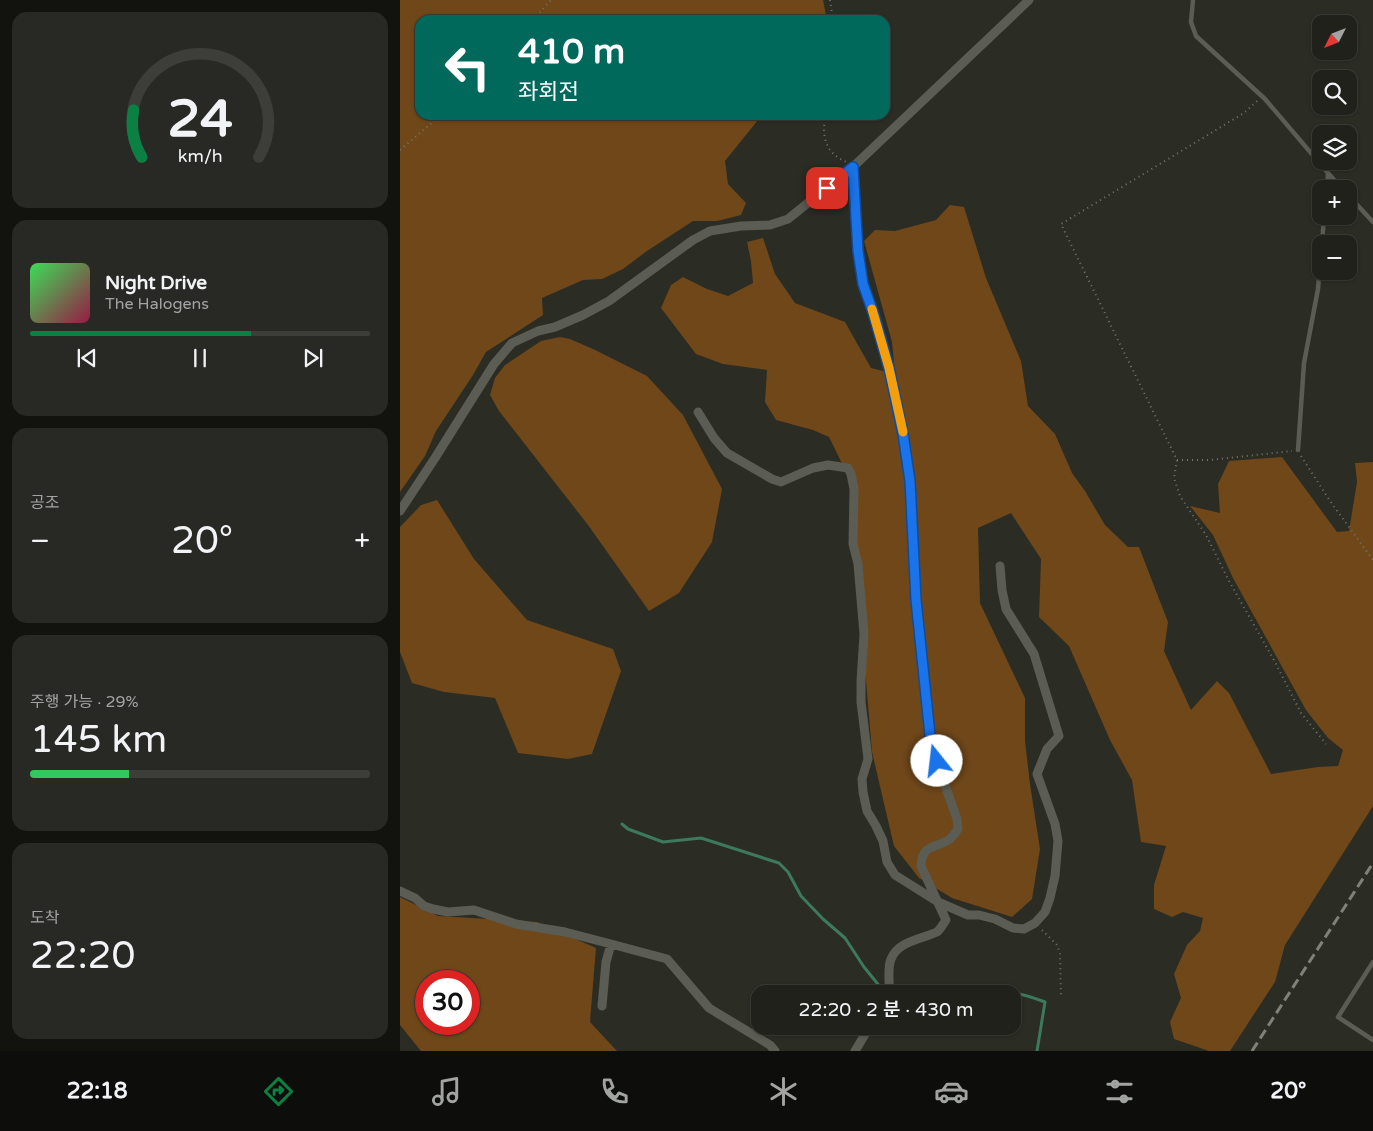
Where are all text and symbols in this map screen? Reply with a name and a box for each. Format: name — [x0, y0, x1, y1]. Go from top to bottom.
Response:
north arrow — [1312, 15, 1358, 60]
map controls — [1312, 15, 1357, 280]
text: 410 m — [518, 31, 625, 73]
icon: left — [435, 35, 500, 100]
button: search — [1312, 70, 1357, 115]
text: 좌회전 — [518, 79, 579, 105]
text: 24 — [167, 88, 233, 151]
button: layers — [1312, 125, 1357, 170]
text: km/h — [178, 146, 222, 167]
pin — [806, 167, 848, 209]
icon: arrive — [813, 174, 841, 202]
button: + — [1312, 180, 1357, 225]
button: − — [1312, 235, 1357, 280]
text: Night Drive — [105, 272, 207, 294]
text: The Halogens — [105, 294, 209, 314]
icon: previous — [73, 344, 101, 372]
icon: pause — [186, 344, 214, 372]
icon: next — [299, 344, 327, 372]
text: 공조 — [30, 493, 59, 513]
text: 20° — [171, 518, 233, 564]
text: − — [30, 524, 50, 558]
text: + — [354, 524, 370, 558]
text: 주행 가능 · 29% — [30, 692, 139, 712]
text: 145 km — [30, 717, 167, 763]
position arrow — [910, 734, 962, 786]
text: 도착 — [30, 908, 59, 928]
text: 22:20 — [30, 933, 135, 979]
speed limit sign: 30 — [415, 970, 480, 1035]
text: 22:20 · 2 분 · 430 m — [799, 999, 973, 1021]
icon: directions — [261, 1074, 296, 1109]
icon: music — [429, 1074, 464, 1109]
icon: phone — [597, 1074, 632, 1109]
icon: climate — [766, 1074, 801, 1109]
icon: car — [934, 1074, 969, 1109]
icon: filters — [1102, 1074, 1137, 1109]
text: 22:18 — [67, 1078, 128, 1104]
text: 20° — [1270, 1078, 1306, 1104]

